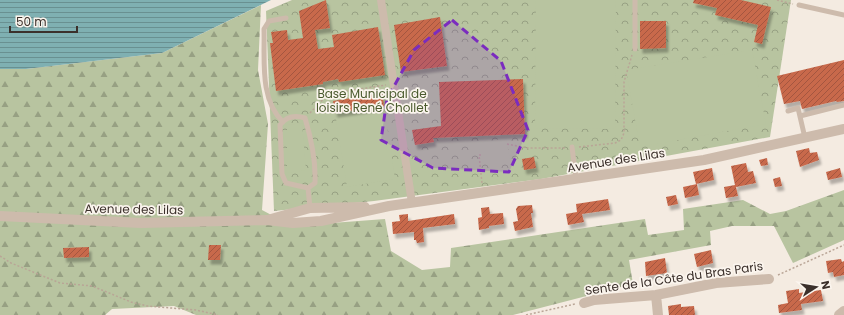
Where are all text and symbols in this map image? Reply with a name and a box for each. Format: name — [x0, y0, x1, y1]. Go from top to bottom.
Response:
scale bar — [10, 8, 77, 34]
text: 50 m — [16, 13, 47, 30]
park label: Base Municipal de loisirs René Chollet — [316, 85, 428, 116]
street label: Avenue des Lilas — [566, 144, 666, 176]
street label: Avenue des Lilas — [84, 200, 184, 218]
street label: Sente de la Côte du Bras Paris — [584, 257, 764, 299]
north arrow — [796, 267, 836, 307]
text: N — [817, 279, 834, 291]

